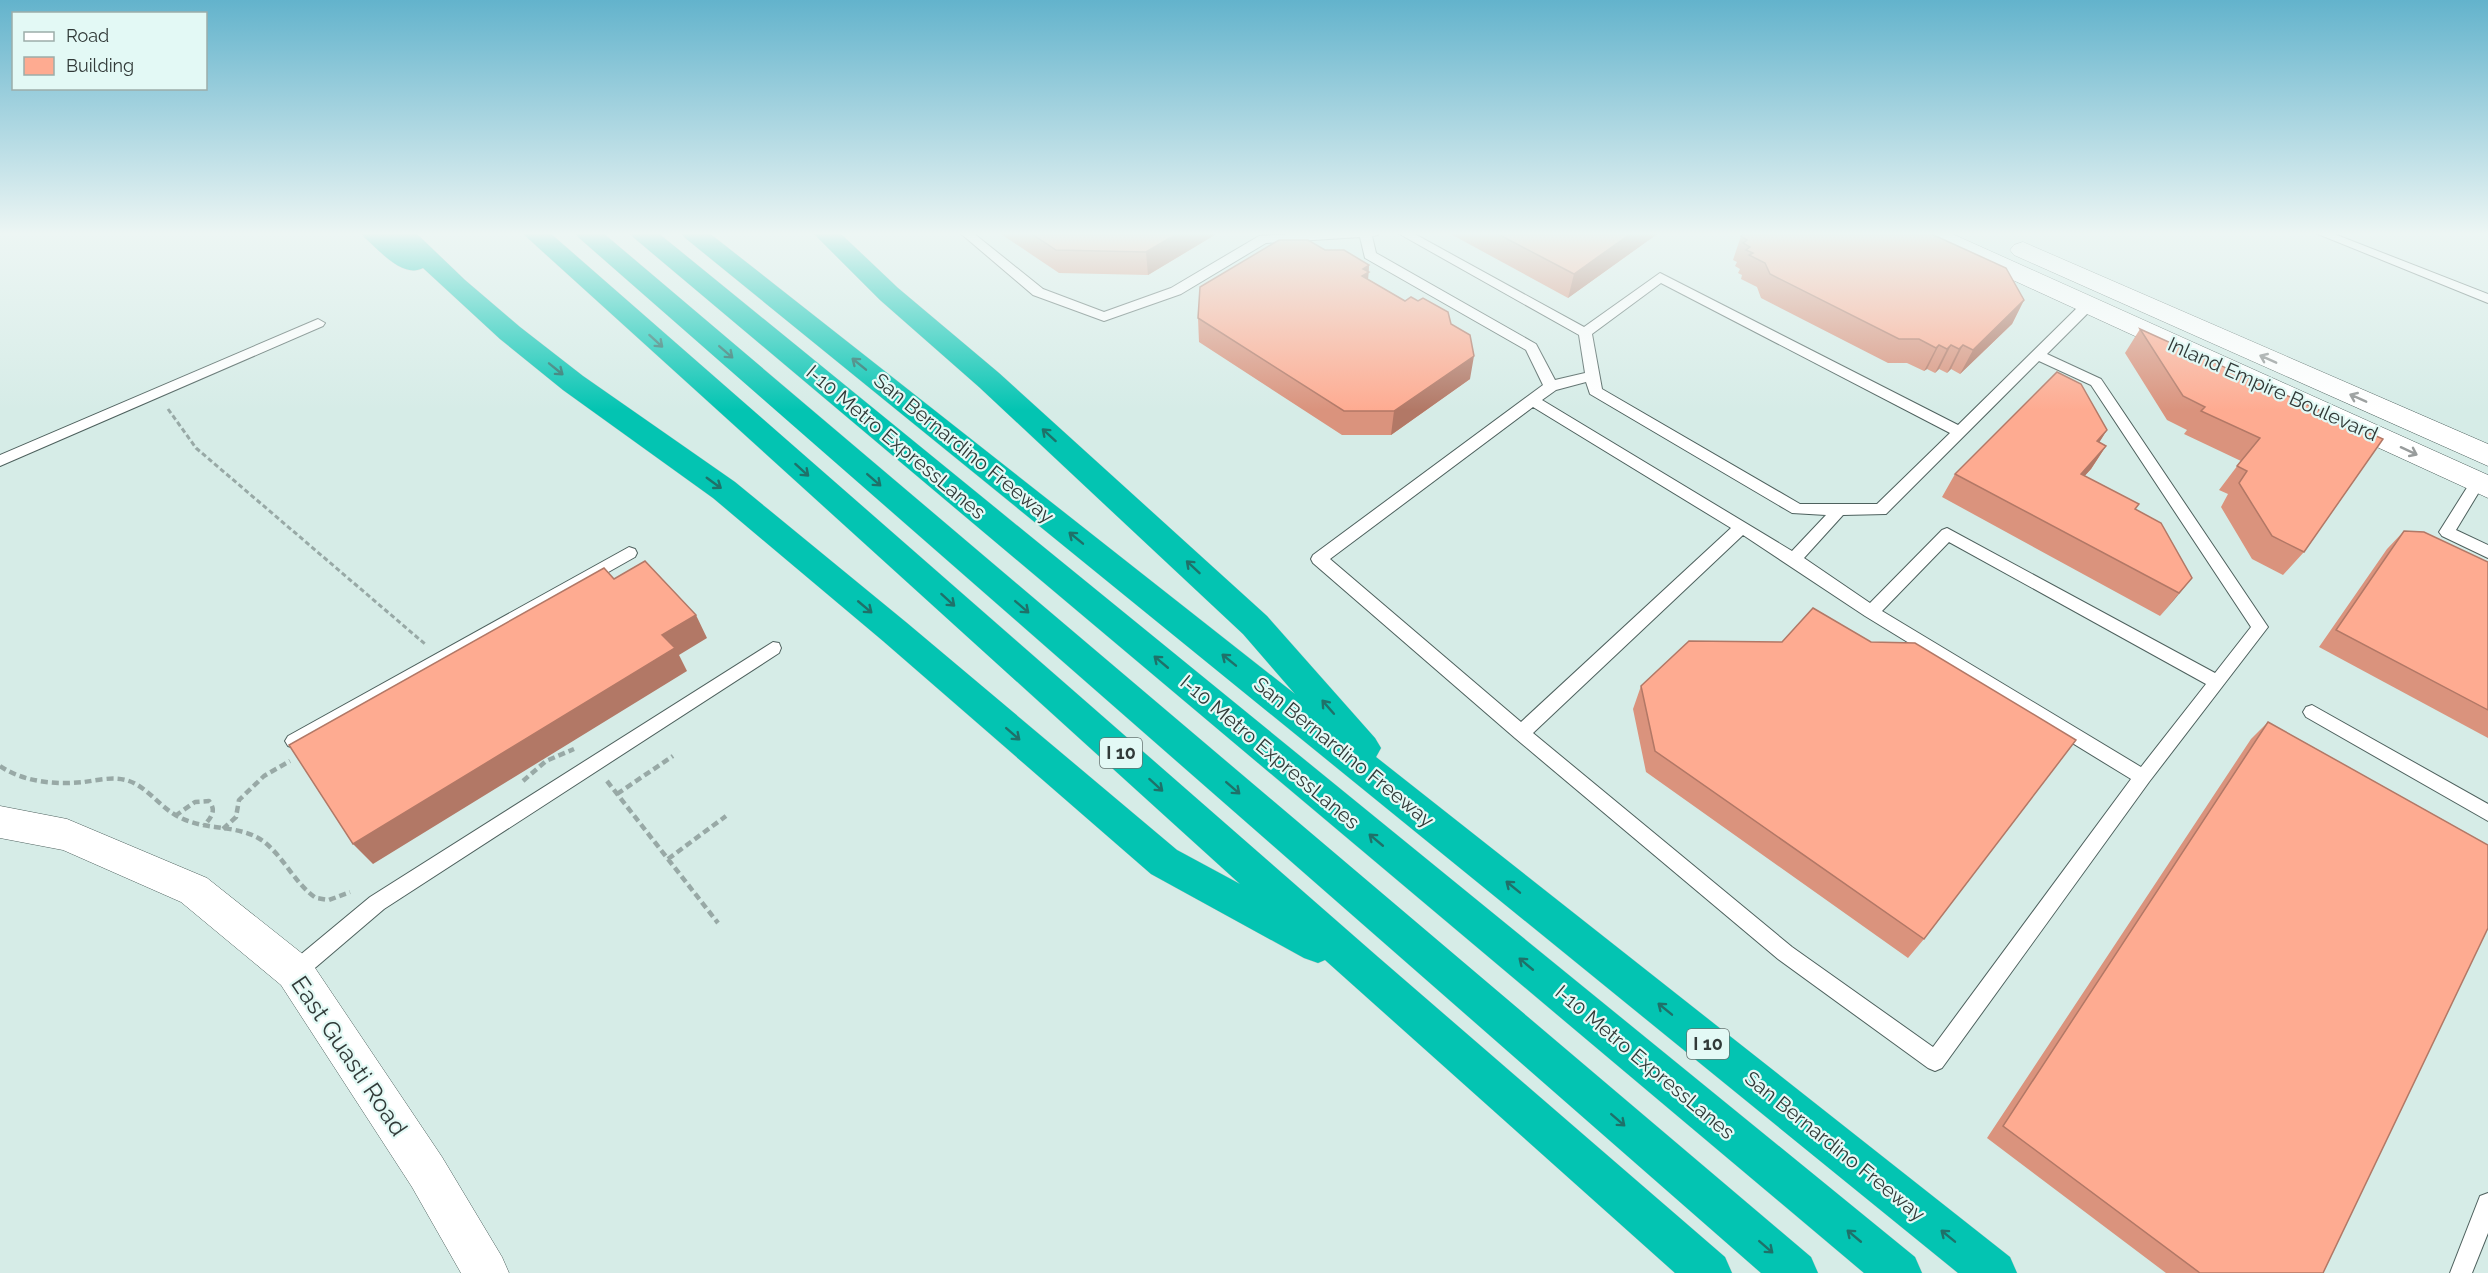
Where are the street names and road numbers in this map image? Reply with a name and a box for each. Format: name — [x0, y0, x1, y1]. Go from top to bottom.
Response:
street label: Inland Empire Boulevard — [2164, 332, 2382, 446]
street label: I-10 Metro ExpressLanes — [802, 360, 990, 524]
street label: San Bernardino Freeway — [869, 368, 1059, 528]
street label: I-10 Metro ExpressLanes — [1176, 670, 1364, 834]
street label: San Bernardino Freeway — [1249, 672, 1439, 832]
road number: I 10 — [1100, 738, 1142, 768]
street label: East Guasti Road — [285, 970, 414, 1141]
street label: I-10 Metro ExpressLanes — [1551, 980, 1739, 1144]
road number: I 10 — [1687, 1029, 1729, 1059]
street label: San Bernardino Freeway — [1740, 1066, 1930, 1226]

